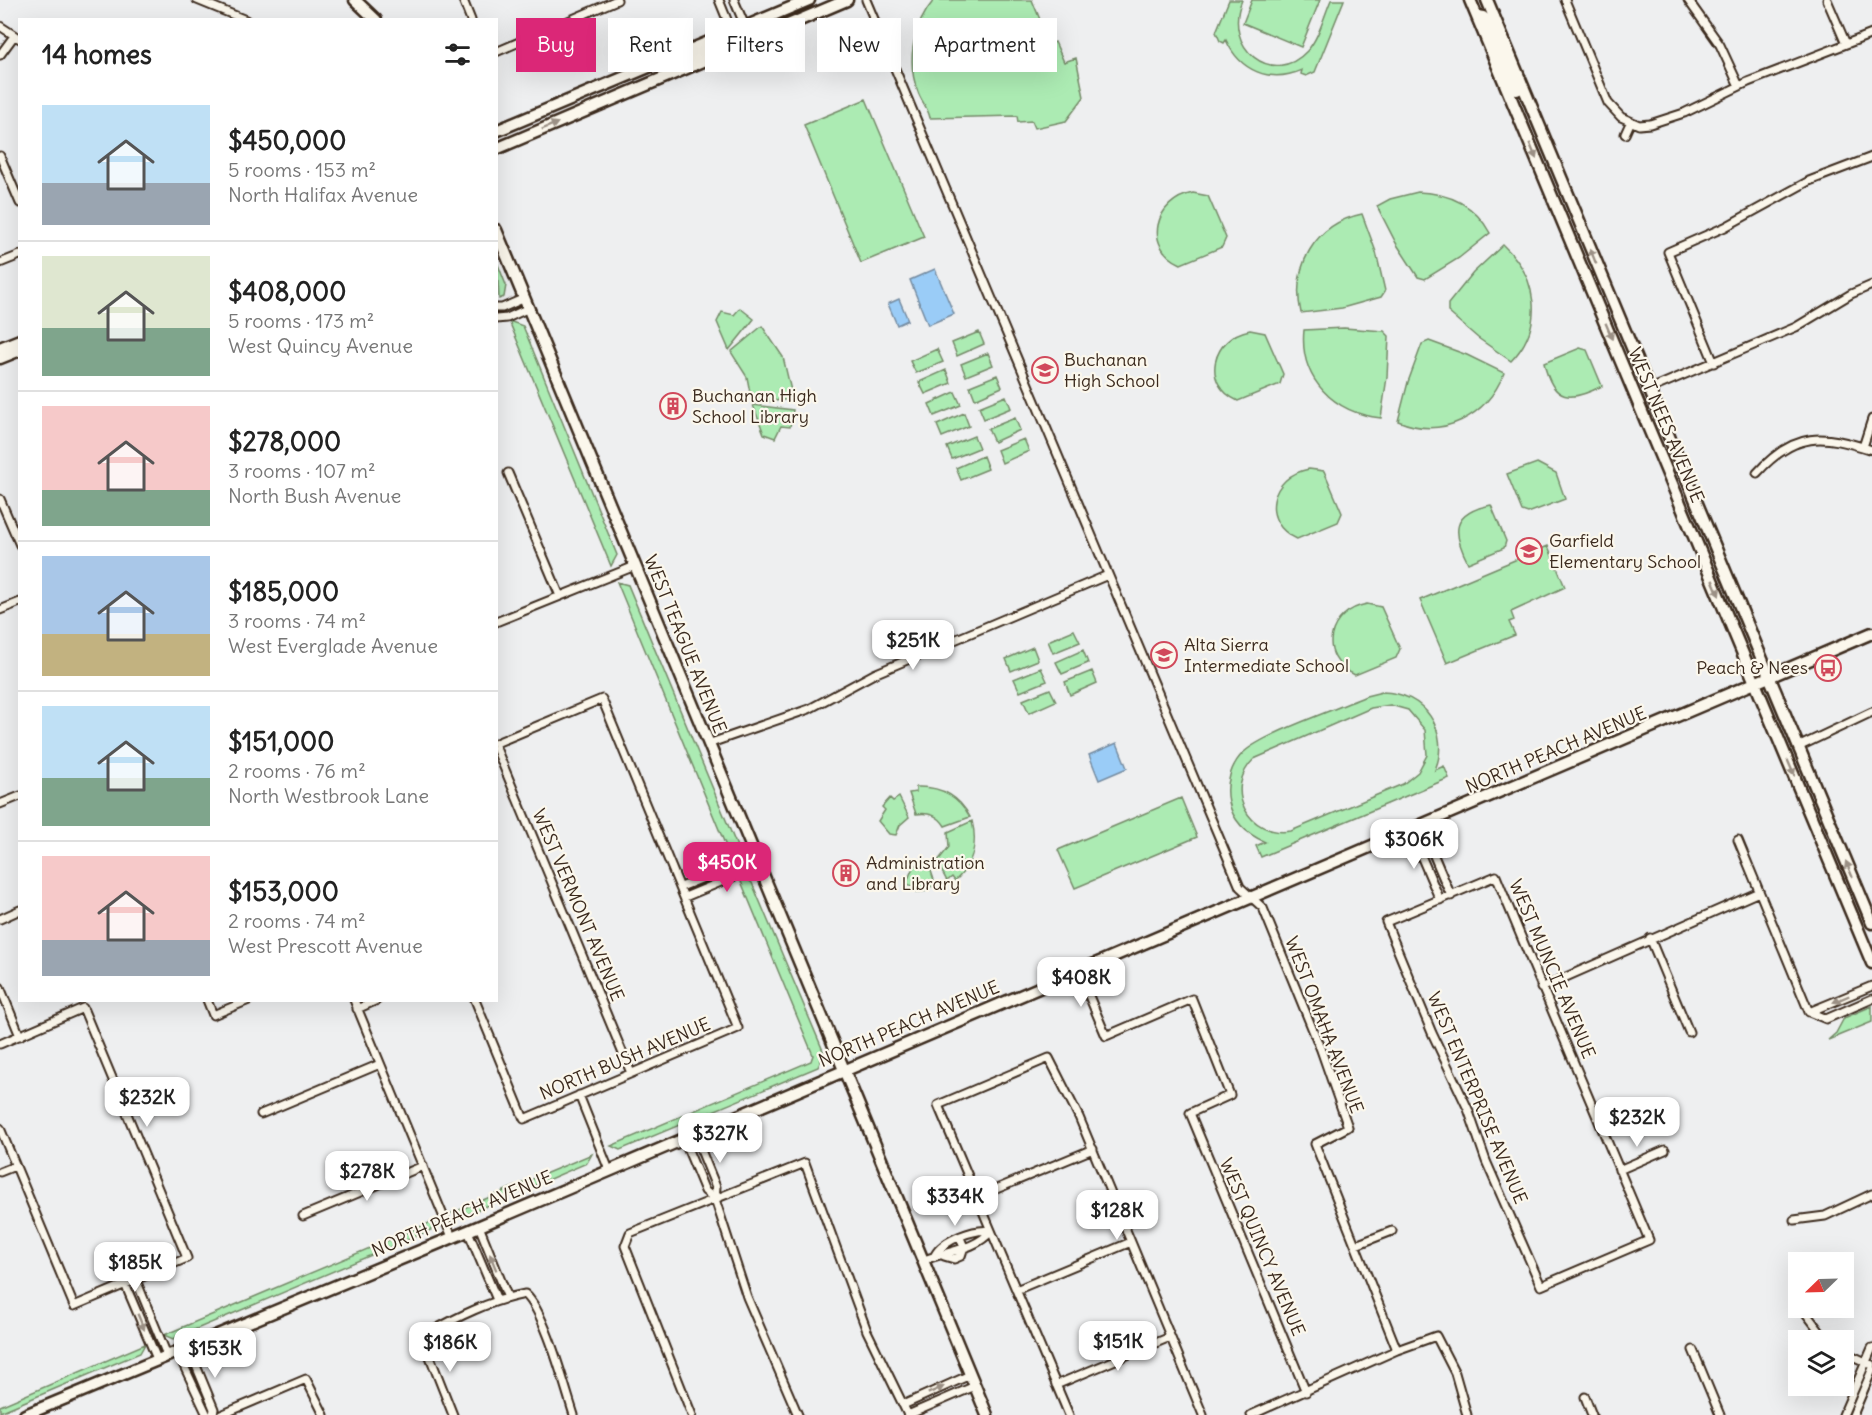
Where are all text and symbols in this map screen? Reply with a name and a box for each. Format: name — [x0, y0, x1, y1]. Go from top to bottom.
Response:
chip: Buy — [516, 18, 596, 72]
chip: Rent — [608, 18, 693, 72]
chip: Filters — [705, 18, 805, 72]
chip: New — [817, 18, 901, 72]
chip: Apartment — [913, 18, 1057, 72]
text: 14 homes — [42, 38, 152, 71]
icon: filters — [441, 38, 474, 71]
one-way arrow — [542, 121, 560, 131]
text: $450,000 — [228, 124, 346, 157]
icon: home — [90, 129, 162, 201]
one-way arrow — [1529, 142, 1538, 160]
text: 5 rooms · 153 m² — [228, 157, 376, 182]
text: North Halifax Avenue — [228, 182, 418, 207]
one-way arrow — [1588, 247, 1597, 265]
text: $408,000 — [228, 275, 346, 308]
icon: home — [90, 280, 162, 352]
text: 5 rooms · 173 m² — [228, 308, 374, 333]
one-way arrow — [1605, 322, 1614, 340]
text: West Quincy Avenue — [228, 333, 413, 358]
street label: WEST NEES AVENUE — [1623, 344, 1710, 506]
place label: Buchanan High School — [1064, 348, 1160, 392]
school or university icon: Buchanan High School — [1030, 355, 1060, 385]
place label: Buchanan High School Library — [692, 384, 817, 428]
building icon: Buchanan High School Library — [658, 391, 688, 421]
text: $278,000 — [228, 425, 341, 458]
icon: home — [90, 430, 162, 502]
text: 3 rooms · 107 m² — [228, 458, 376, 483]
text: North Bush Avenue — [228, 483, 401, 508]
place label: Garfield Elementary School — [1549, 529, 1701, 573]
school or university icon: Garfield Elementary School — [1514, 536, 1544, 566]
street label: WEST TEAGUE AVENUE — [639, 551, 732, 736]
text: $185,000 — [228, 575, 339, 608]
icon: home — [90, 580, 162, 652]
one-way arrow — [1711, 580, 1721, 598]
text: 3 rooms · 74 m² — [228, 608, 366, 633]
pin: $251K — [871, 620, 955, 671]
text: $251K — [886, 627, 940, 652]
text: West Everglade Avenue — [228, 633, 438, 658]
place label: Alta Sierra Intermediate School — [1184, 633, 1349, 677]
school or university icon: Alta Sierra Intermediate School — [1149, 640, 1179, 670]
bus stop icon: Peach & Nees — [1813, 653, 1843, 683]
place label: Peach & Nees — [1696, 656, 1808, 679]
street label: NORTH PEACH AVENUE — [1462, 701, 1650, 798]
text: $151,000 — [228, 725, 334, 758]
icon: home — [90, 730, 162, 802]
text: 2 rooms · 76 m² — [228, 758, 366, 783]
one-way arrow — [1786, 760, 1796, 778]
text: North Westbrook Lane — [228, 783, 429, 808]
street label: WEST VERMONT AVENUE — [528, 805, 629, 1004]
pin: $306K — [1372, 819, 1456, 870]
text: $306K — [1384, 826, 1444, 851]
pin: $450K — [685, 842, 769, 893]
text: $450K — [697, 849, 757, 874]
place label: Administration and Library — [866, 851, 985, 895]
building icon: Administration and Library — [831, 858, 861, 888]
one-way arrow — [1844, 860, 1853, 878]
text: $153,000 — [228, 875, 339, 908]
street label: WEST MUNCIE AVENUE — [1504, 876, 1601, 1062]
icon: home — [90, 880, 162, 952]
text: 2 rooms · 74 m² — [228, 908, 365, 933]
text: West Prescott Avenue — [228, 933, 423, 958]
street label: WEST OMAHA AVENUE — [1280, 933, 1369, 1116]
pin: $408K — [1039, 957, 1123, 1008]
text: $408K — [1051, 964, 1111, 989]
street label: NORTH PEACH AVENUE — [815, 975, 1003, 1072]
street label: WEST ENTERPRISE AVENUE — [1422, 988, 1533, 1207]
one-way arrow — [1831, 994, 1849, 1004]
street label: NORTH BUSH AVENUE — [536, 1012, 714, 1105]
pin: $232K — [105, 1077, 189, 1128]
text: $232K — [119, 1084, 175, 1109]
pin: $232K — [1595, 1097, 1679, 1148]
text: $232K — [1609, 1104, 1665, 1129]
pin: $327K — [678, 1113, 762, 1164]
text: $327K — [692, 1120, 748, 1145]
pin: $278K — [325, 1151, 409, 1202]
street label: WEST QUINCY AVENUE — [1215, 1154, 1310, 1339]
text: $278K — [339, 1158, 395, 1183]
street label: NORTH PEACH AVENUE — [368, 1165, 556, 1262]
pin: $334K — [913, 1176, 997, 1227]
text: $334K — [926, 1183, 984, 1208]
pin: $128K — [1075, 1190, 1159, 1241]
text: $128K — [1090, 1197, 1144, 1222]
pin: $185K — [93, 1242, 177, 1293]
text: $185K — [108, 1249, 162, 1274]
north arrow — [1788, 1252, 1854, 1318]
map controls — [1788, 1252, 1854, 1396]
one-way arrow — [488, 1253, 497, 1271]
one-way arrow — [136, 1313, 146, 1331]
pin: $151K — [1076, 1321, 1160, 1372]
pin: $186K — [408, 1322, 492, 1373]
pin: $153K — [173, 1328, 257, 1379]
text: $151K — [1093, 1328, 1143, 1353]
text: $186K — [423, 1329, 477, 1354]
button: layers — [1788, 1330, 1854, 1396]
text: $153K — [188, 1335, 242, 1360]
one-way arrow — [928, 1385, 946, 1395]

